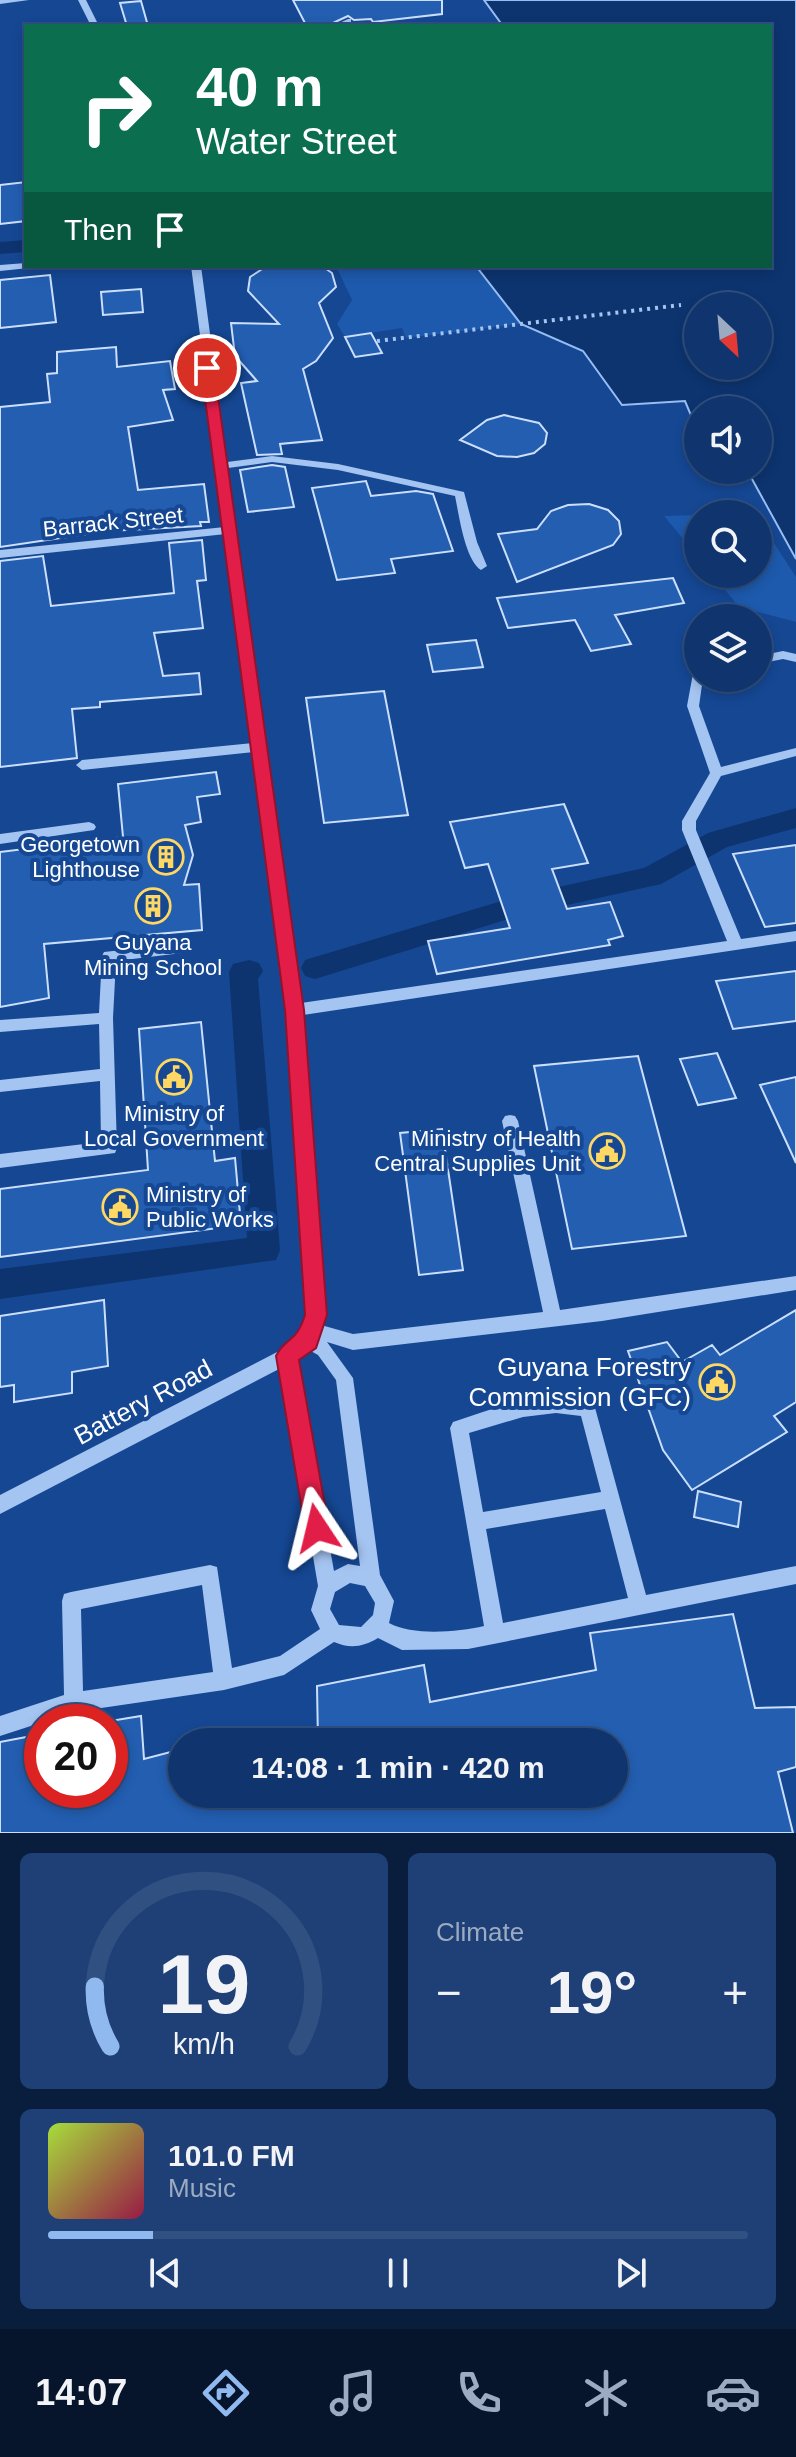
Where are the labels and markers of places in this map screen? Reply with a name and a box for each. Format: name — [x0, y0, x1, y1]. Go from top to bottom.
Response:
pin — [173, 334, 241, 402]
place label: Georgetown Lighthouse — [20, 832, 140, 882]
building icon: Georgetown Lighthouse — [147, 838, 185, 876]
building icon: Guyana Mining School — [134, 887, 172, 925]
place label: Guyana Mining School — [84, 930, 222, 980]
public building icon: Ministry of Local Government — [155, 1058, 193, 1096]
place label: Ministry of Local Government — [84, 1101, 264, 1151]
place label: Ministry of Health Central Supplies Unit — [374, 1126, 581, 1176]
public building icon: Ministry of Health Central Supplies Unit — [588, 1132, 626, 1170]
place label: Ministry of Public Works — [146, 1182, 274, 1232]
public building icon: Ministry of Public Works — [101, 1188, 139, 1226]
place label: Guyana Forestry Commission (GFC) — [469, 1352, 691, 1412]
public building icon: Guyana Forestry Commission (GFC) — [698, 1363, 736, 1401]

